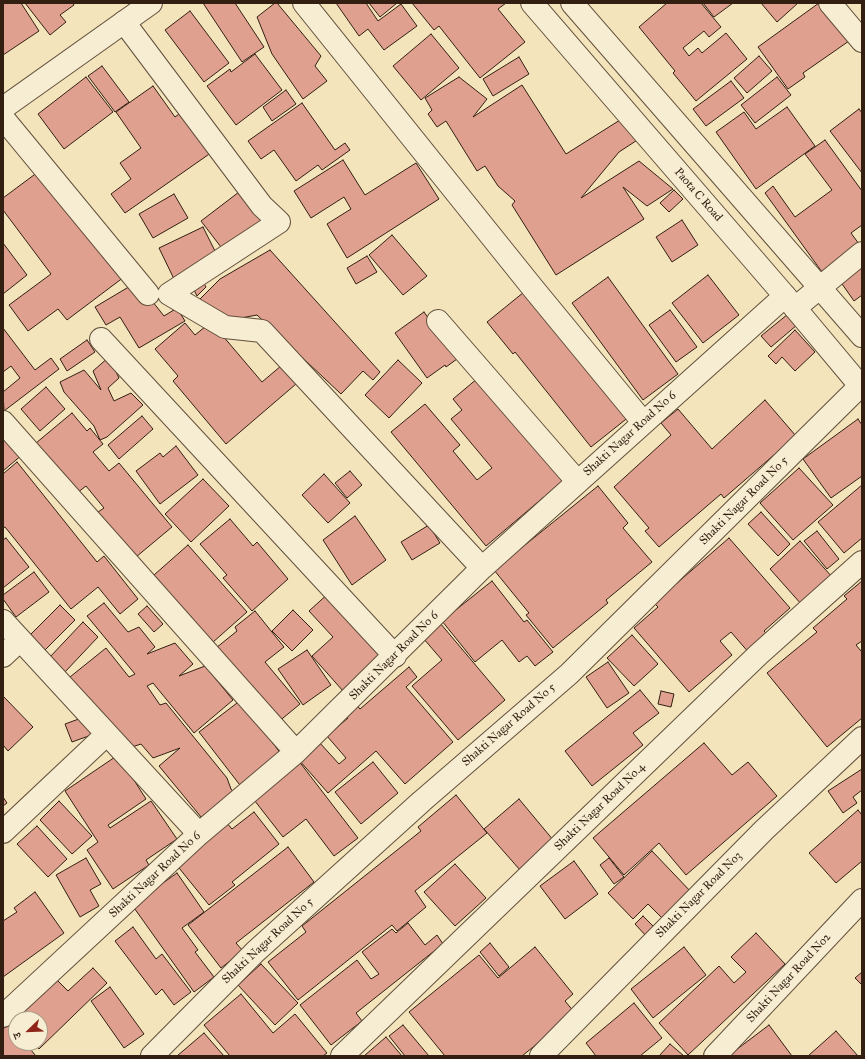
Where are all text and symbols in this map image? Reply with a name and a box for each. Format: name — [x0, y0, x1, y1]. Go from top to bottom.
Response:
street label: Paota C Road — [671, 165, 725, 225]
street label: Shakti Nagar Road No 6 — [581, 388, 679, 480]
street label: Shakti Nagar Road No 5 — [697, 454, 791, 548]
street label: Shakti Nagar Road No 6 — [346, 608, 442, 704]
street label: Shakti Nagar Road No 5 — [459, 680, 559, 770]
street label: Shakti Nagar Road No.4 — [552, 760, 648, 854]
street label: Shakti Nagar Road No 6 — [106, 829, 204, 921]
street label: Shakti Nagar Road No3 — [653, 849, 745, 941]
street label: Shakti Nagar Road No 5 — [219, 895, 317, 987]
street label: Shakti Nagar Road No2 — [744, 930, 834, 1026]
north arrow — [8, 1011, 48, 1051]
text: उ — [10, 1030, 24, 1041]

